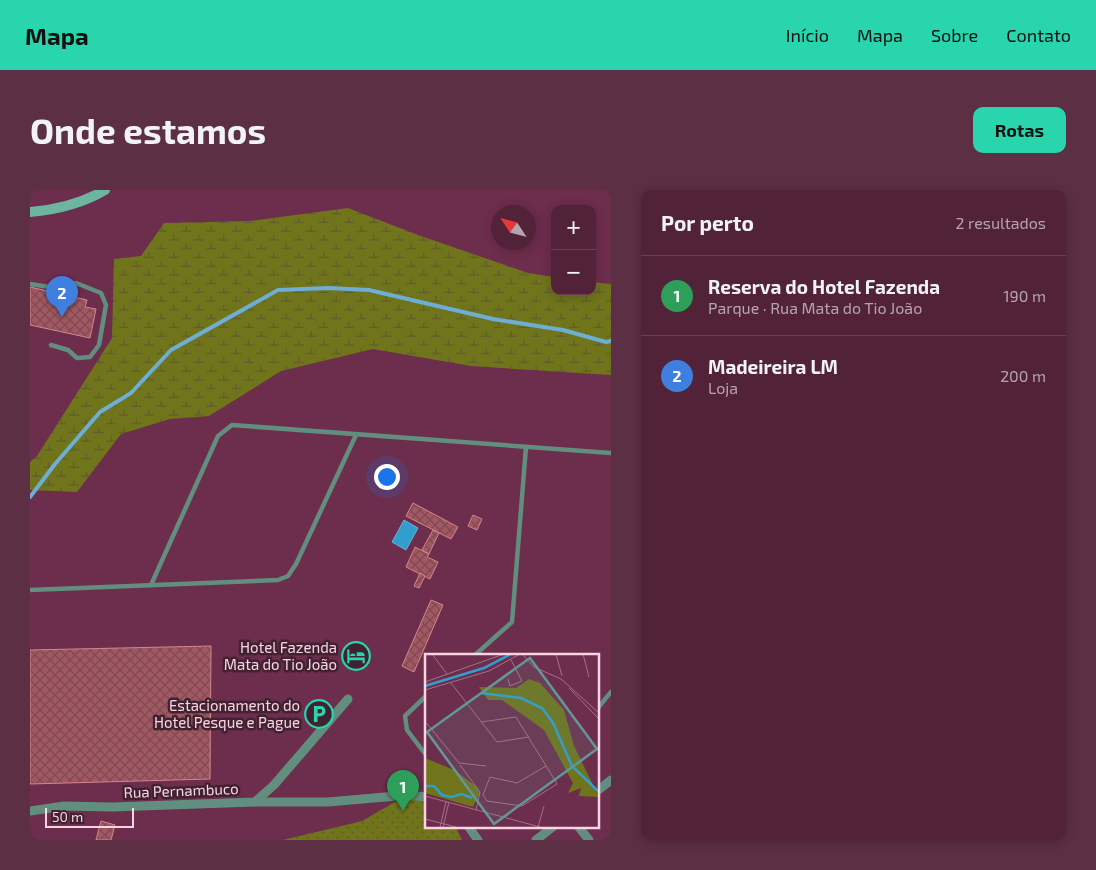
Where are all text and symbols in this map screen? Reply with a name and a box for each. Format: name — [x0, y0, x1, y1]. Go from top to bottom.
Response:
text: Mapa — [25, 21, 89, 50]
text: Início — [786, 24, 829, 46]
text: Mapa — [857, 24, 903, 46]
text: Sobre — [931, 24, 978, 46]
text: Contato — [1006, 24, 1071, 46]
button: Rotas — [973, 107, 1066, 153]
text: Onde estamos — [30, 109, 266, 151]
north arrow — [491, 205, 536, 250]
map controls — [551, 205, 596, 295]
button: + — [551, 205, 596, 250]
text: Por perto — [661, 210, 754, 235]
text: 2 resultados — [955, 213, 1046, 232]
button: − — [551, 250, 596, 295]
text: Reserva do Hotel Fazenda — [708, 275, 940, 298]
pin: 2 — [46, 276, 78, 317]
text: 1 — [674, 286, 680, 305]
text: 190 m — [1003, 286, 1046, 305]
text: Parque · Rua Mata do Tio João — [708, 298, 922, 317]
text: Madeireira LM — [708, 355, 838, 378]
text: 2 — [672, 366, 682, 385]
text: 200 m — [1000, 366, 1046, 385]
text: Loja — [708, 378, 738, 397]
your location — [374, 464, 400, 490]
place label: Hotel Fazenda Mata do Tio João — [224, 638, 337, 673]
hotel icon: Hotel Fazenda Mata do Tio João — [341, 641, 371, 671]
inset map — [425, 654, 598, 828]
place label: Estacionamento do Hotel Pesque e Pague — [154, 696, 300, 731]
parking icon: Estacionamento do Hotel Pesque e Pague — [304, 699, 334, 729]
pin: 1 — [387, 770, 419, 811]
street label: Rua Pernambuco — [123, 779, 239, 801]
scale bar — [45, 805, 134, 828]
text: 50 m — [52, 808, 83, 825]

